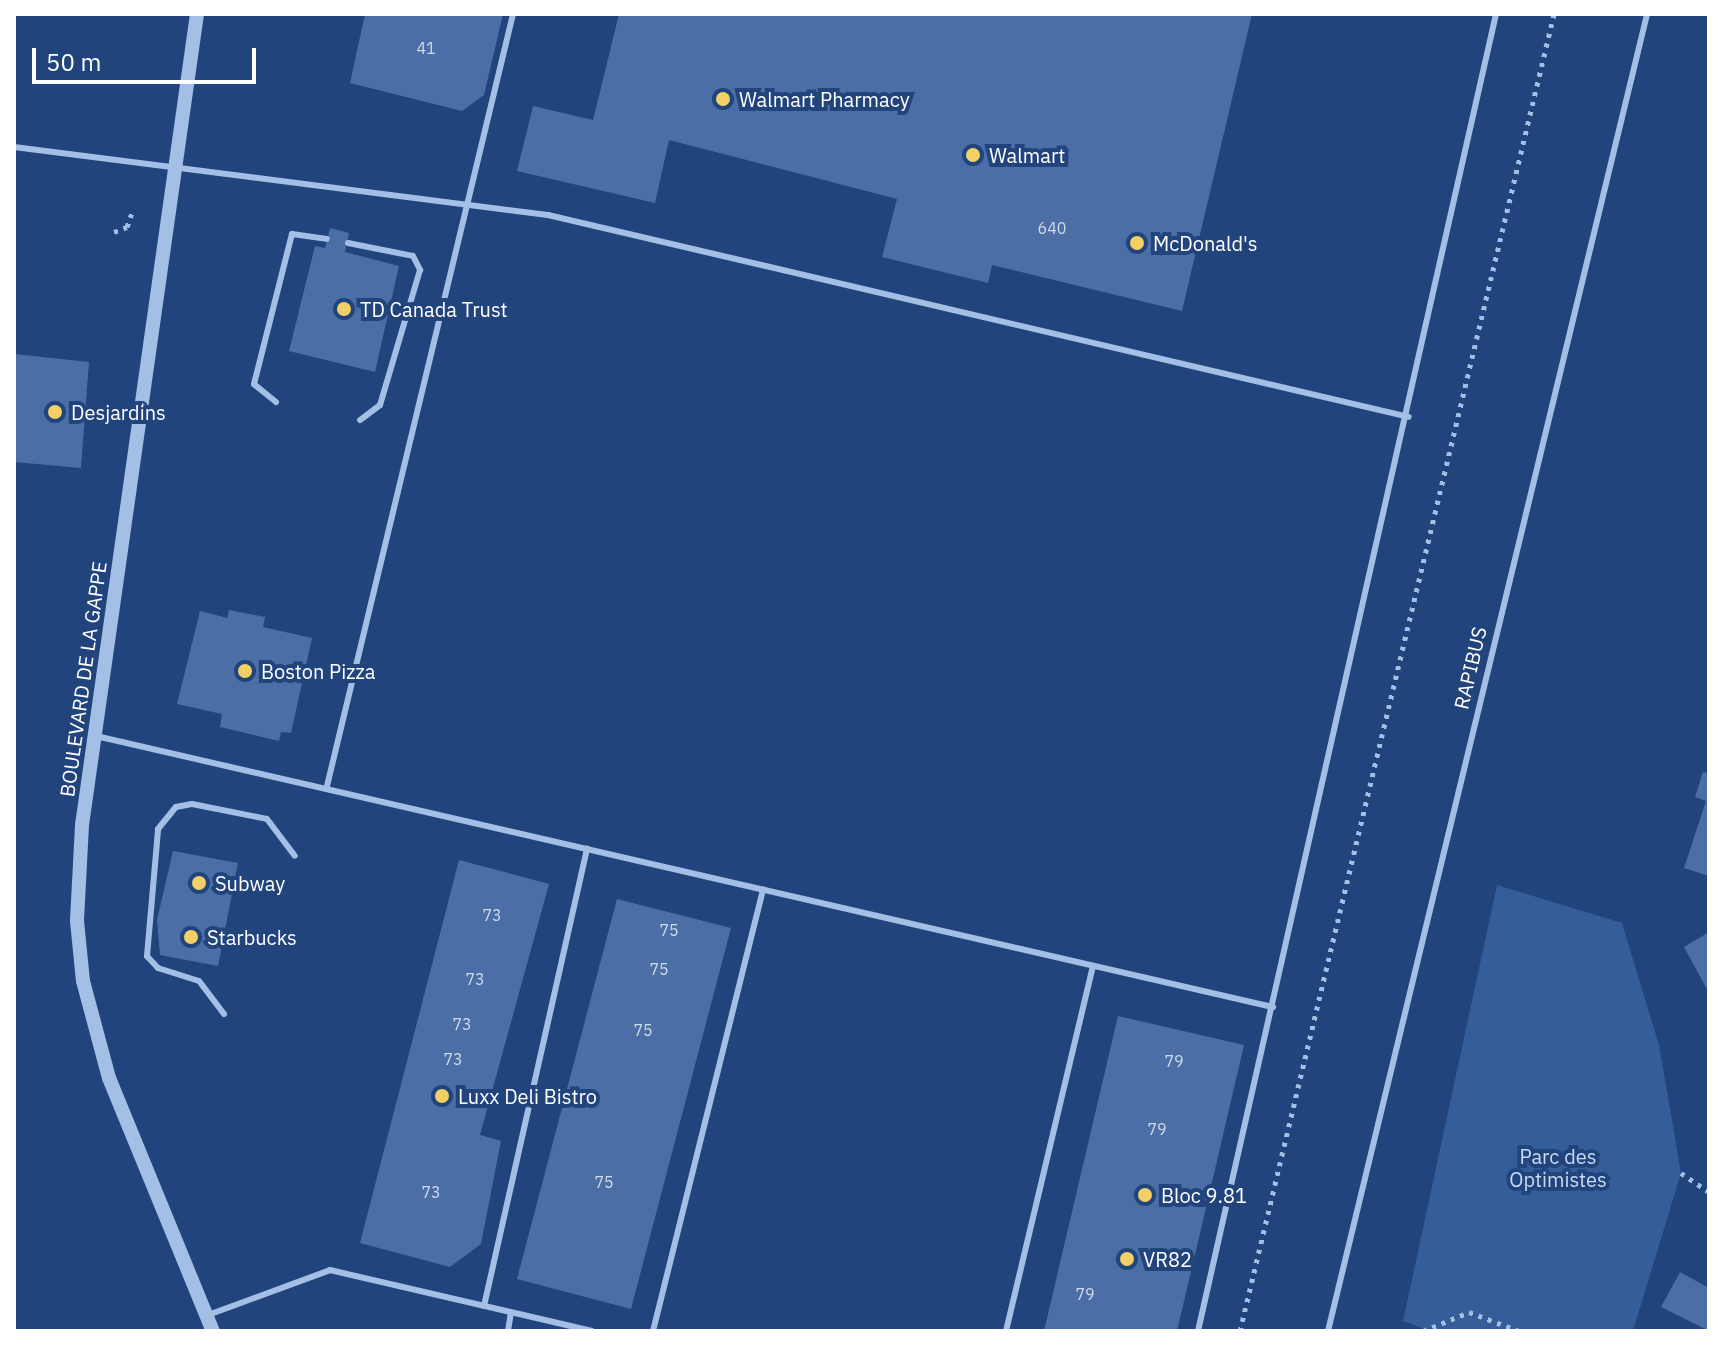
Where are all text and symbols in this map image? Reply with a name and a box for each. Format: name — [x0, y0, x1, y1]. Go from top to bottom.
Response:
scale bar — [36, 32, 260, 82]
house number: 41 — [416, 38, 436, 58]
text: 50 m — [46, 46, 101, 78]
place label: Walmart Pharmacy — [739, 87, 910, 111]
marker: Walmart Pharmacy — [714, 90, 732, 108]
place label: Walmart — [989, 143, 1065, 167]
marker: Walmart — [964, 146, 982, 164]
house number: 640 — [1038, 218, 1066, 238]
place label: McDonald's — [1153, 231, 1258, 255]
marker: McDonald's — [1128, 234, 1146, 252]
place label: TD Canada Trust — [360, 297, 508, 321]
marker: TD Canada Trust — [335, 300, 353, 318]
place label: Desjardins — [71, 400, 166, 424]
marker: Desjardins — [46, 403, 64, 421]
street label: BOULEVARD DE LA GAPPE — [55, 560, 111, 798]
street label: RAPIBUS — [1449, 624, 1491, 712]
place label: Boston Pizza — [261, 659, 375, 683]
marker: Boston Pizza — [236, 662, 254, 680]
place label: Subway — [215, 871, 285, 895]
marker: Subway — [190, 874, 208, 892]
house number: 73 — [482, 905, 502, 925]
house number: 75 — [659, 920, 679, 940]
place label: Starbucks — [207, 925, 297, 949]
marker: Starbucks — [182, 928, 200, 946]
house number: 75 — [649, 959, 669, 979]
house number: 73 — [465, 969, 485, 989]
house number: 73 — [452, 1014, 472, 1034]
house number: 75 — [633, 1020, 653, 1040]
house number: 73 — [443, 1049, 463, 1069]
house number: 79 — [1164, 1051, 1184, 1071]
place label: Luxx Deli Bistro — [458, 1084, 597, 1108]
marker: Luxx Deli Bistro — [433, 1087, 451, 1105]
house number: 79 — [1147, 1119, 1167, 1139]
park label: Parc des Optimistes — [1509, 1145, 1607, 1192]
house number: 75 — [594, 1172, 614, 1192]
house number: 73 — [421, 1182, 441, 1202]
place label: Bloc 9.81 — [1161, 1183, 1247, 1207]
marker: Bloc 9.81 — [1136, 1186, 1154, 1204]
place label: VR82 — [1143, 1247, 1192, 1271]
marker: VR82 — [1118, 1250, 1136, 1268]
house number: 79 — [1075, 1284, 1095, 1304]

